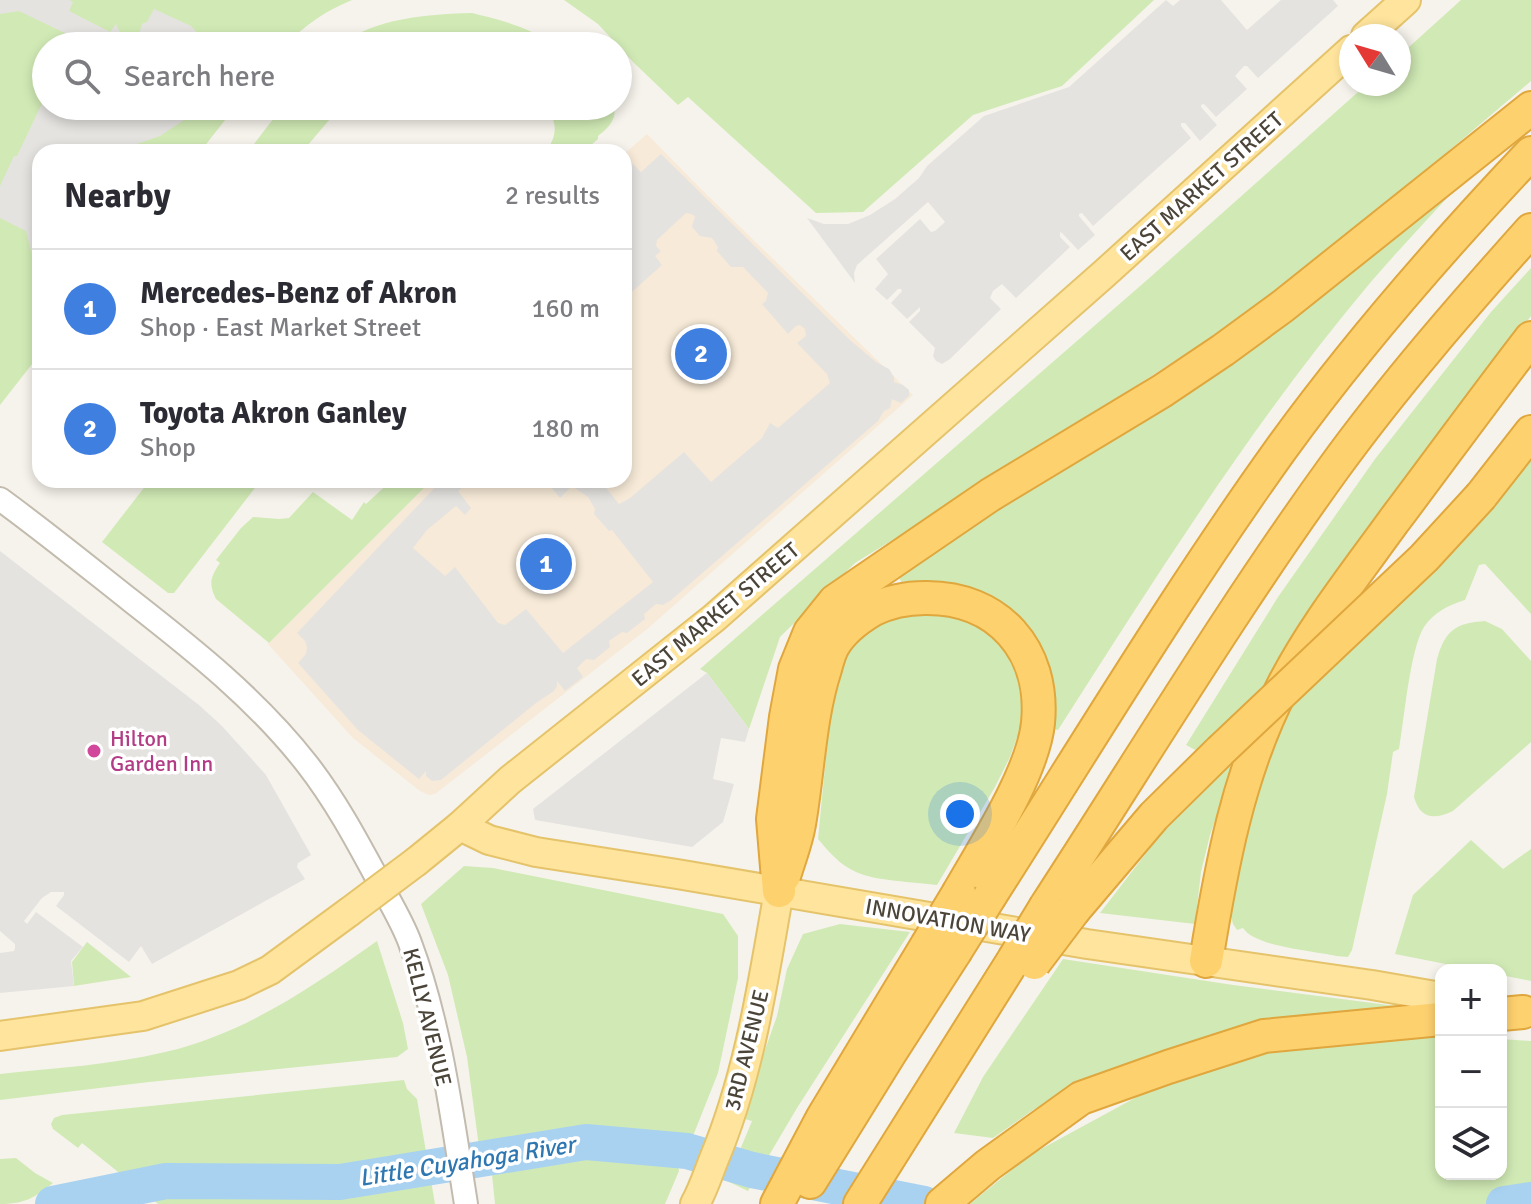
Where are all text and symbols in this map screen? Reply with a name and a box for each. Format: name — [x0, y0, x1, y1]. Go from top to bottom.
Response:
north arrow — [1339, 24, 1411, 96]
search box — [32, 32, 632, 120]
icon: search — [60, 54, 104, 98]
text: Search here — [124, 58, 275, 95]
street label: EAST MARKET STREET — [1114, 106, 1289, 267]
text: Nearby — [64, 175, 171, 217]
text: 2 results — [505, 180, 600, 212]
text: Mercedes-Benz of Akron — [140, 275, 457, 312]
text: 1 — [83, 293, 97, 325]
text: 160 m — [531, 293, 600, 325]
text: Shop · East Market Street — [140, 312, 421, 344]
pin: 2 — [675, 324, 727, 384]
text: Toyota Akron Ganley — [140, 395, 407, 432]
text: 2 — [83, 413, 97, 445]
text: 180 m — [531, 413, 600, 445]
text: Shop — [140, 432, 196, 464]
pin: 1 — [520, 534, 572, 594]
street label: EAST MARKET STREET — [626, 536, 805, 692]
place label: Hilton Garden Inn — [110, 725, 213, 777]
marker: Hilton Garden Inn — [85, 742, 103, 760]
your location — [940, 794, 980, 834]
street label: INNOVATION WAY — [863, 893, 1033, 948]
street label: KELLY AVENUE — [397, 945, 458, 1089]
map controls — [1435, 964, 1507, 1180]
button: + — [1435, 964, 1507, 1036]
street label: 3RD AVENUE — [718, 987, 775, 1113]
button: − — [1435, 1036, 1507, 1108]
button: layers — [1435, 1108, 1507, 1180]
water label: Little Cuyahoga River — [357, 1129, 580, 1193]

